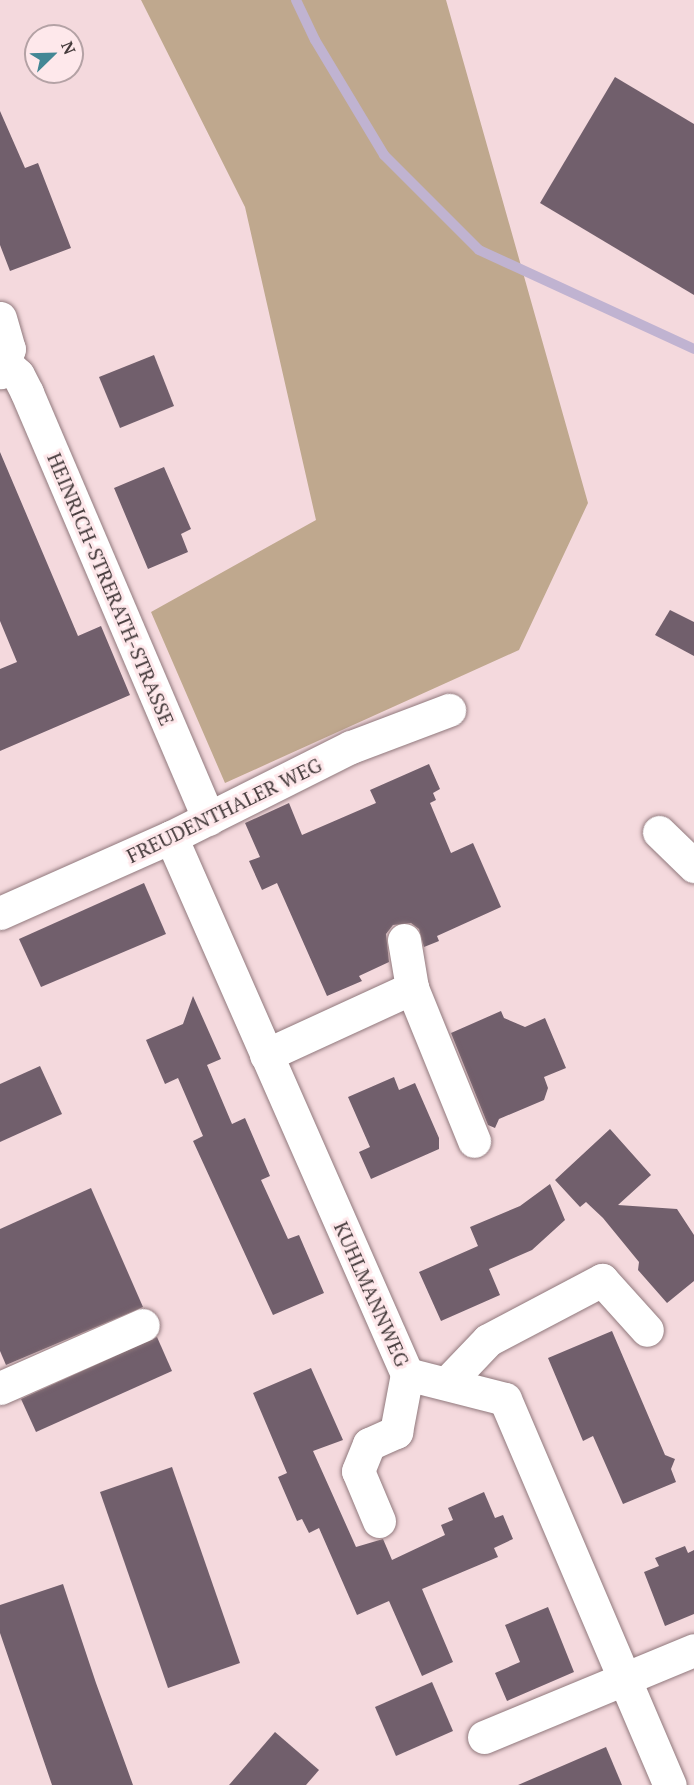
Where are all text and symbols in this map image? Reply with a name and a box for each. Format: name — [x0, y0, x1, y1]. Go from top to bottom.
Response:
north arrow — [24, 24, 84, 84]
text: N — [56, 38, 81, 58]
street label: HEINRICH-STRERATH-STRASSE — [43, 449, 179, 729]
street label: FREUDENTHALER WEG — [123, 752, 325, 868]
street label: KUHLMANNWEG — [329, 1218, 415, 1370]

